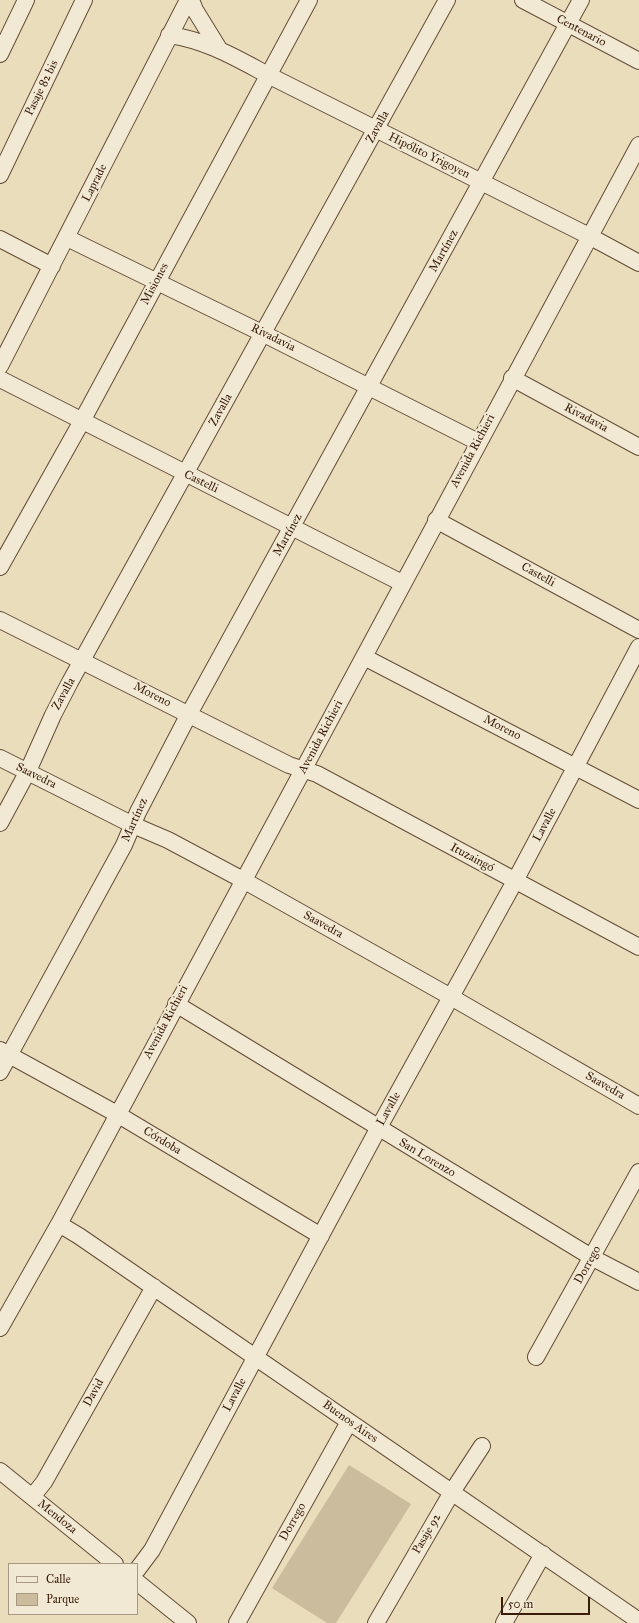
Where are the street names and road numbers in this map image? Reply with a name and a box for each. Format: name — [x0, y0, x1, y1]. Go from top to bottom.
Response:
street label: Centenario — [554, 12, 608, 50]
street label: Pasaje 82 bis — [22, 58, 62, 118]
street label: Zavalla — [363, 108, 393, 146]
street label: Hipólito Yrigoyen — [386, 130, 472, 182]
street label: Laprade — [79, 162, 111, 204]
street label: Martínez — [426, 227, 462, 275]
street label: Misiones — [138, 261, 172, 307]
street label: Rivadavia — [248, 321, 298, 355]
street label: Zavalla — [206, 391, 236, 429]
street label: Rivadavia — [562, 400, 610, 436]
street label: Avenida Richieri — [448, 412, 498, 490]
street label: Castelli — [181, 467, 221, 497]
street label: Martínez — [270, 511, 306, 559]
street label: Castelli — [518, 560, 558, 590]
street label: Zavalla — [49, 675, 79, 713]
street label: Moreno — [131, 679, 173, 711]
street label: Avenida Richieri — [296, 698, 346, 776]
street label: Moreno — [481, 712, 523, 744]
street label: Saavedra — [13, 760, 59, 792]
street label: Martínez — [119, 796, 151, 844]
street label: Lavalle — [530, 806, 560, 844]
street label: Ituzaingó — [448, 840, 496, 876]
street label: Saavedra — [301, 908, 345, 942]
street label: Avenida Richieri — [141, 983, 191, 1061]
street label: Saavedra — [583, 1069, 627, 1103]
street label: Lavalle — [374, 1090, 404, 1128]
street label: Córdoba — [140, 1124, 184, 1158]
street label: San Lorenzo — [396, 1135, 458, 1181]
street label: Dorrego — [572, 1243, 604, 1287]
street label: Lavalle — [220, 1376, 250, 1414]
street label: David — [81, 1377, 107, 1409]
street label: Buenos Aires — [320, 1398, 380, 1446]
street label: Mendoza — [34, 1497, 80, 1537]
street label: Dorrego — [277, 1500, 309, 1544]
street label: Pasaje 92 — [410, 1511, 444, 1557]

